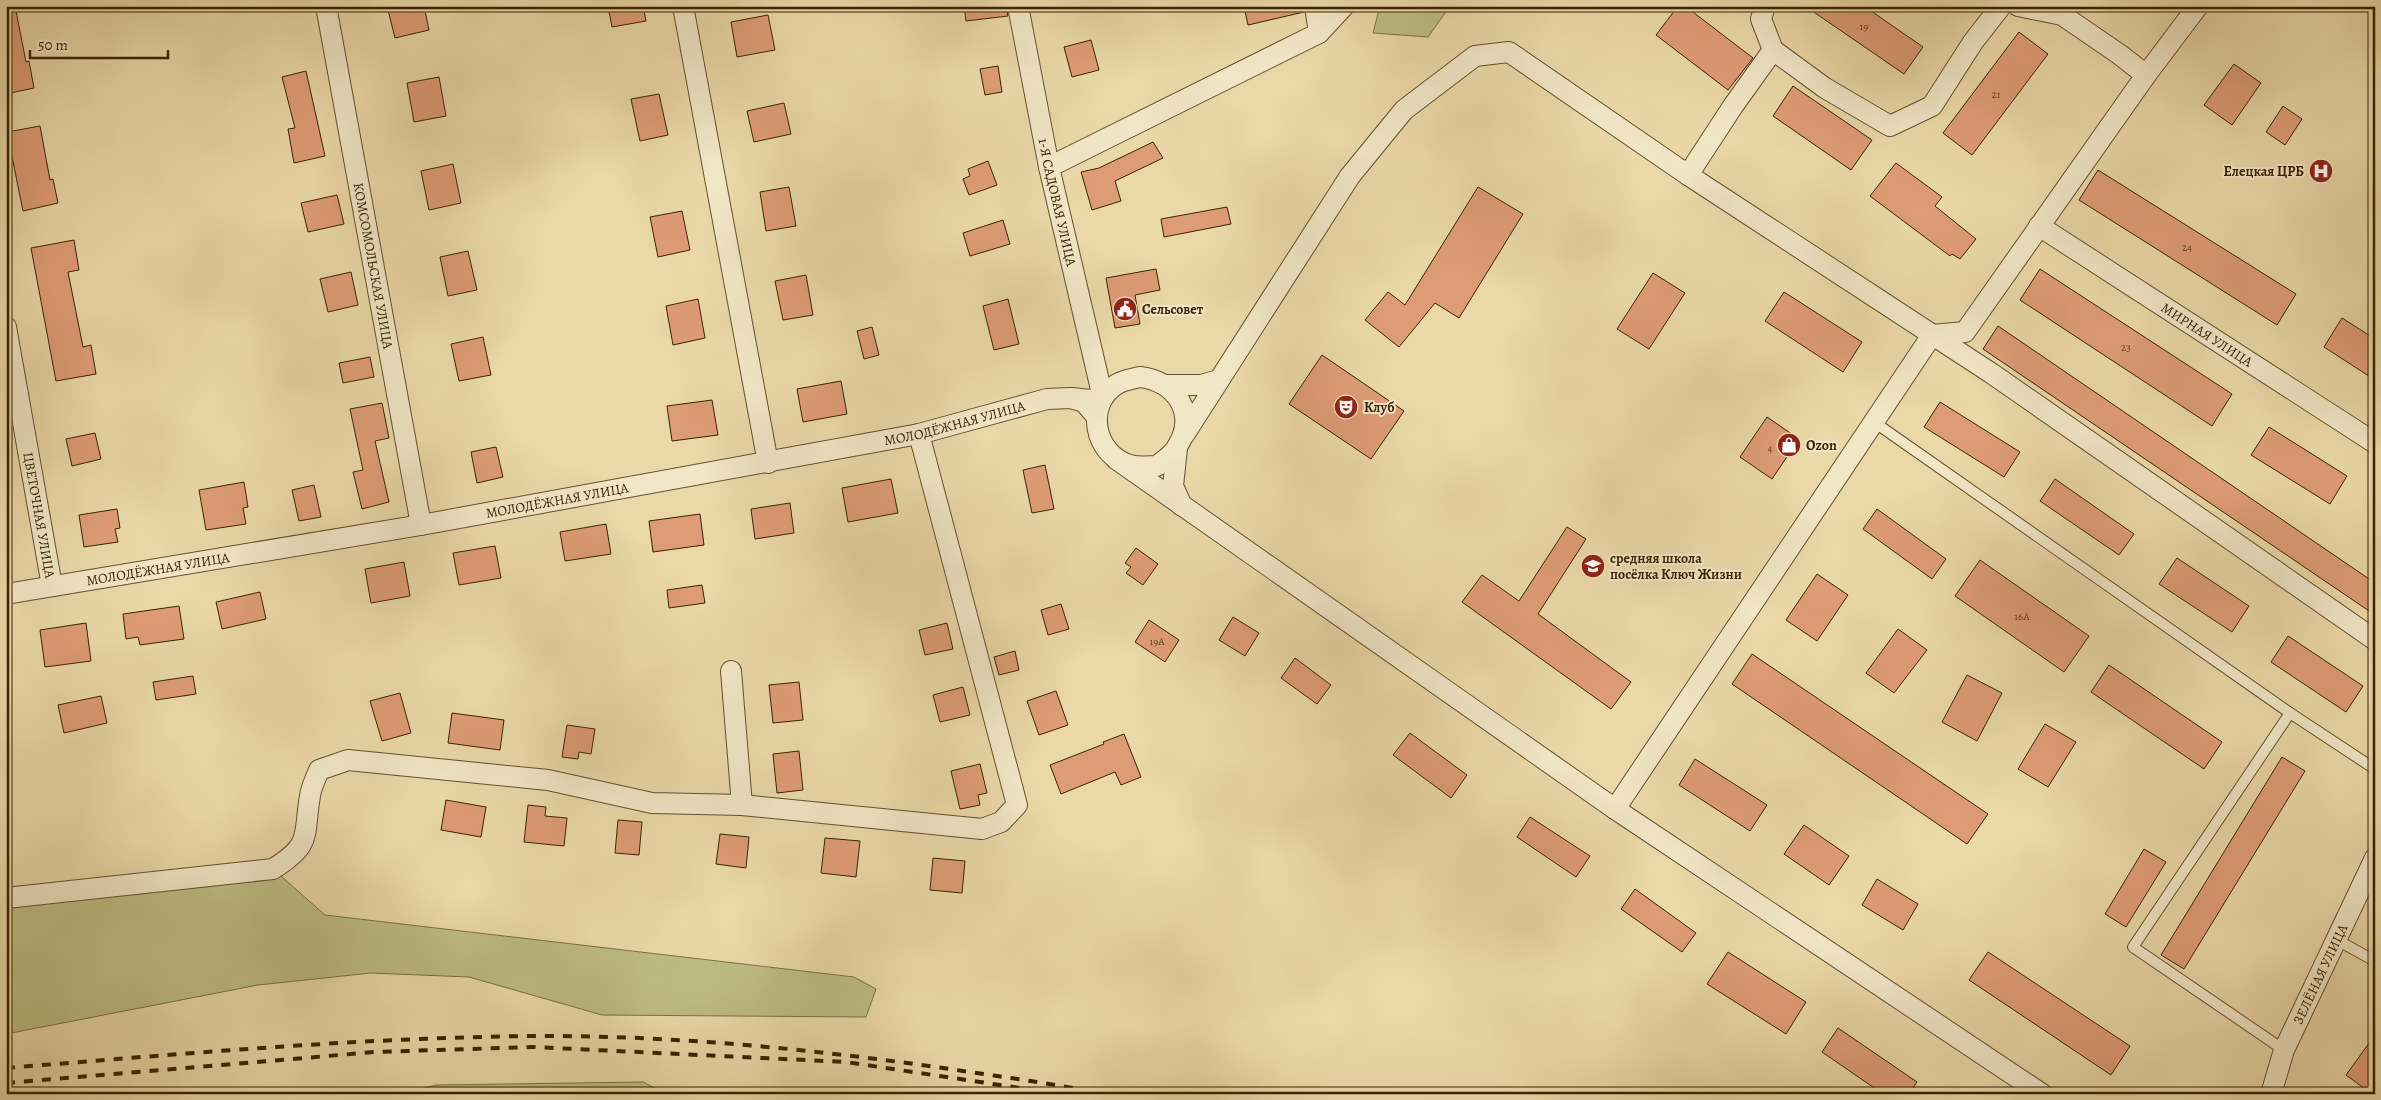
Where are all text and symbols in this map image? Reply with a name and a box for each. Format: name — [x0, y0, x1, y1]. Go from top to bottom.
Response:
house number: 19 — [1860, 19, 1868, 34]
scale bar — [30, 28, 168, 60]
text: 50 m — [38, 35, 68, 55]
house number: 21 — [1992, 87, 2001, 102]
street label: 1-Я САДОВАЯ УЛИЦА — [1034, 136, 1082, 269]
hospital icon: Елецкая ЦРБ — [2308, 158, 2334, 184]
place label: Елецкая ЦРБ — [2223, 162, 2304, 181]
street label: КОМСОМОЛЬСКАЯ УЛИЦА — [349, 181, 398, 351]
house number: 24 — [2182, 240, 2192, 255]
public building icon: Сельсовет — [1112, 296, 1138, 322]
street label: МИРНАЯ УЛИЦА — [2158, 298, 2257, 372]
place label: Сельсовет — [1142, 300, 1204, 319]
house number: 23 — [2121, 340, 2131, 355]
theatre icon: Клуб — [1333, 394, 1359, 420]
street label: МОЛОДЁЖНАЯ УЛИЦА — [883, 396, 1028, 450]
place label: Клуб — [1364, 398, 1395, 417]
shop icon: Ozon — [1776, 432, 1802, 458]
place label: Ozon — [1806, 436, 1837, 455]
house number: 4 — [1768, 441, 1773, 456]
street label: ЦВЕТОЧНАЯ УЛИЦА — [19, 451, 60, 580]
street label: МОЛОДЁЖНАЯ УЛИЦА — [484, 478, 631, 522]
street label: МОЛОДЁЖНАЯ УЛИЦА — [85, 547, 232, 590]
place label: средняя школа посёлка Ключ Жизни — [1610, 549, 1742, 584]
school or university icon: средняя школа посёлка Ключ Жизни — [1580, 553, 1606, 579]
house number: 16А — [2014, 609, 2030, 624]
house number: 19А — [1149, 634, 1165, 649]
street label: ЗЕЛЁНАЯ УЛИЦА — [2288, 920, 2352, 1027]

